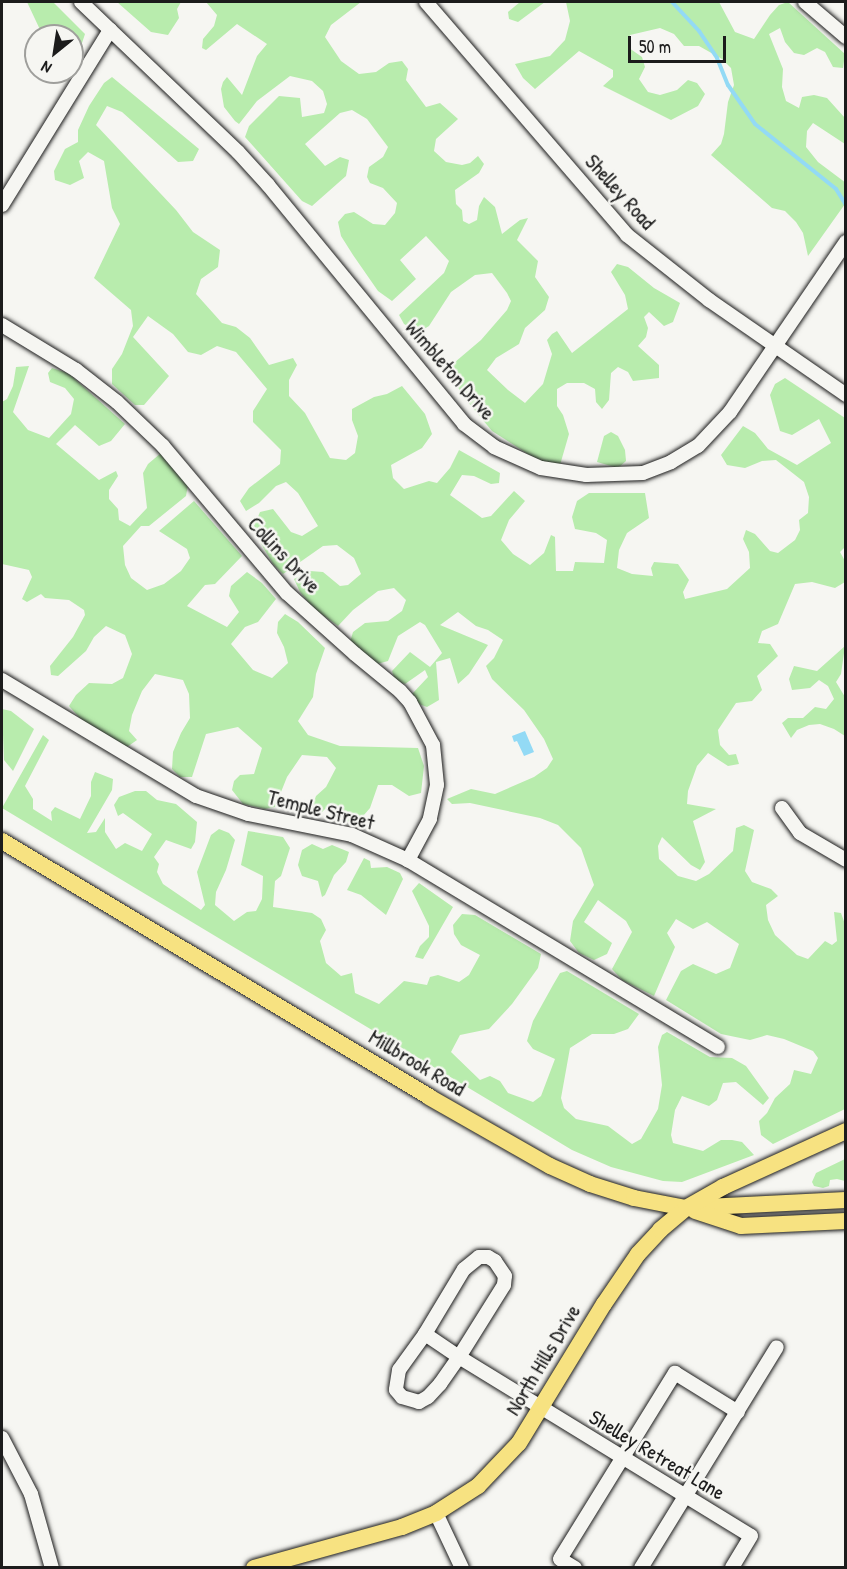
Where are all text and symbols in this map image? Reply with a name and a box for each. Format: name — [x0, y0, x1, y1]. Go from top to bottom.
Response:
north arrow — [24, 24, 84, 84]
scale bar — [631, 24, 728, 62]
text: 50 m — [639, 34, 671, 59]
text: N — [37, 56, 55, 80]
street label: Shelley Road — [580, 149, 660, 235]
street label: Wimbleton Drive — [400, 315, 500, 425]
street label: Collins Drive — [242, 511, 326, 599]
street label: Temple Street — [265, 785, 377, 835]
street label: Millbrook Road — [364, 1024, 470, 1102]
street label: North Hills Drive — [500, 1300, 586, 1420]
street label: Shelley Retreat Lane — [585, 1405, 729, 1505]

